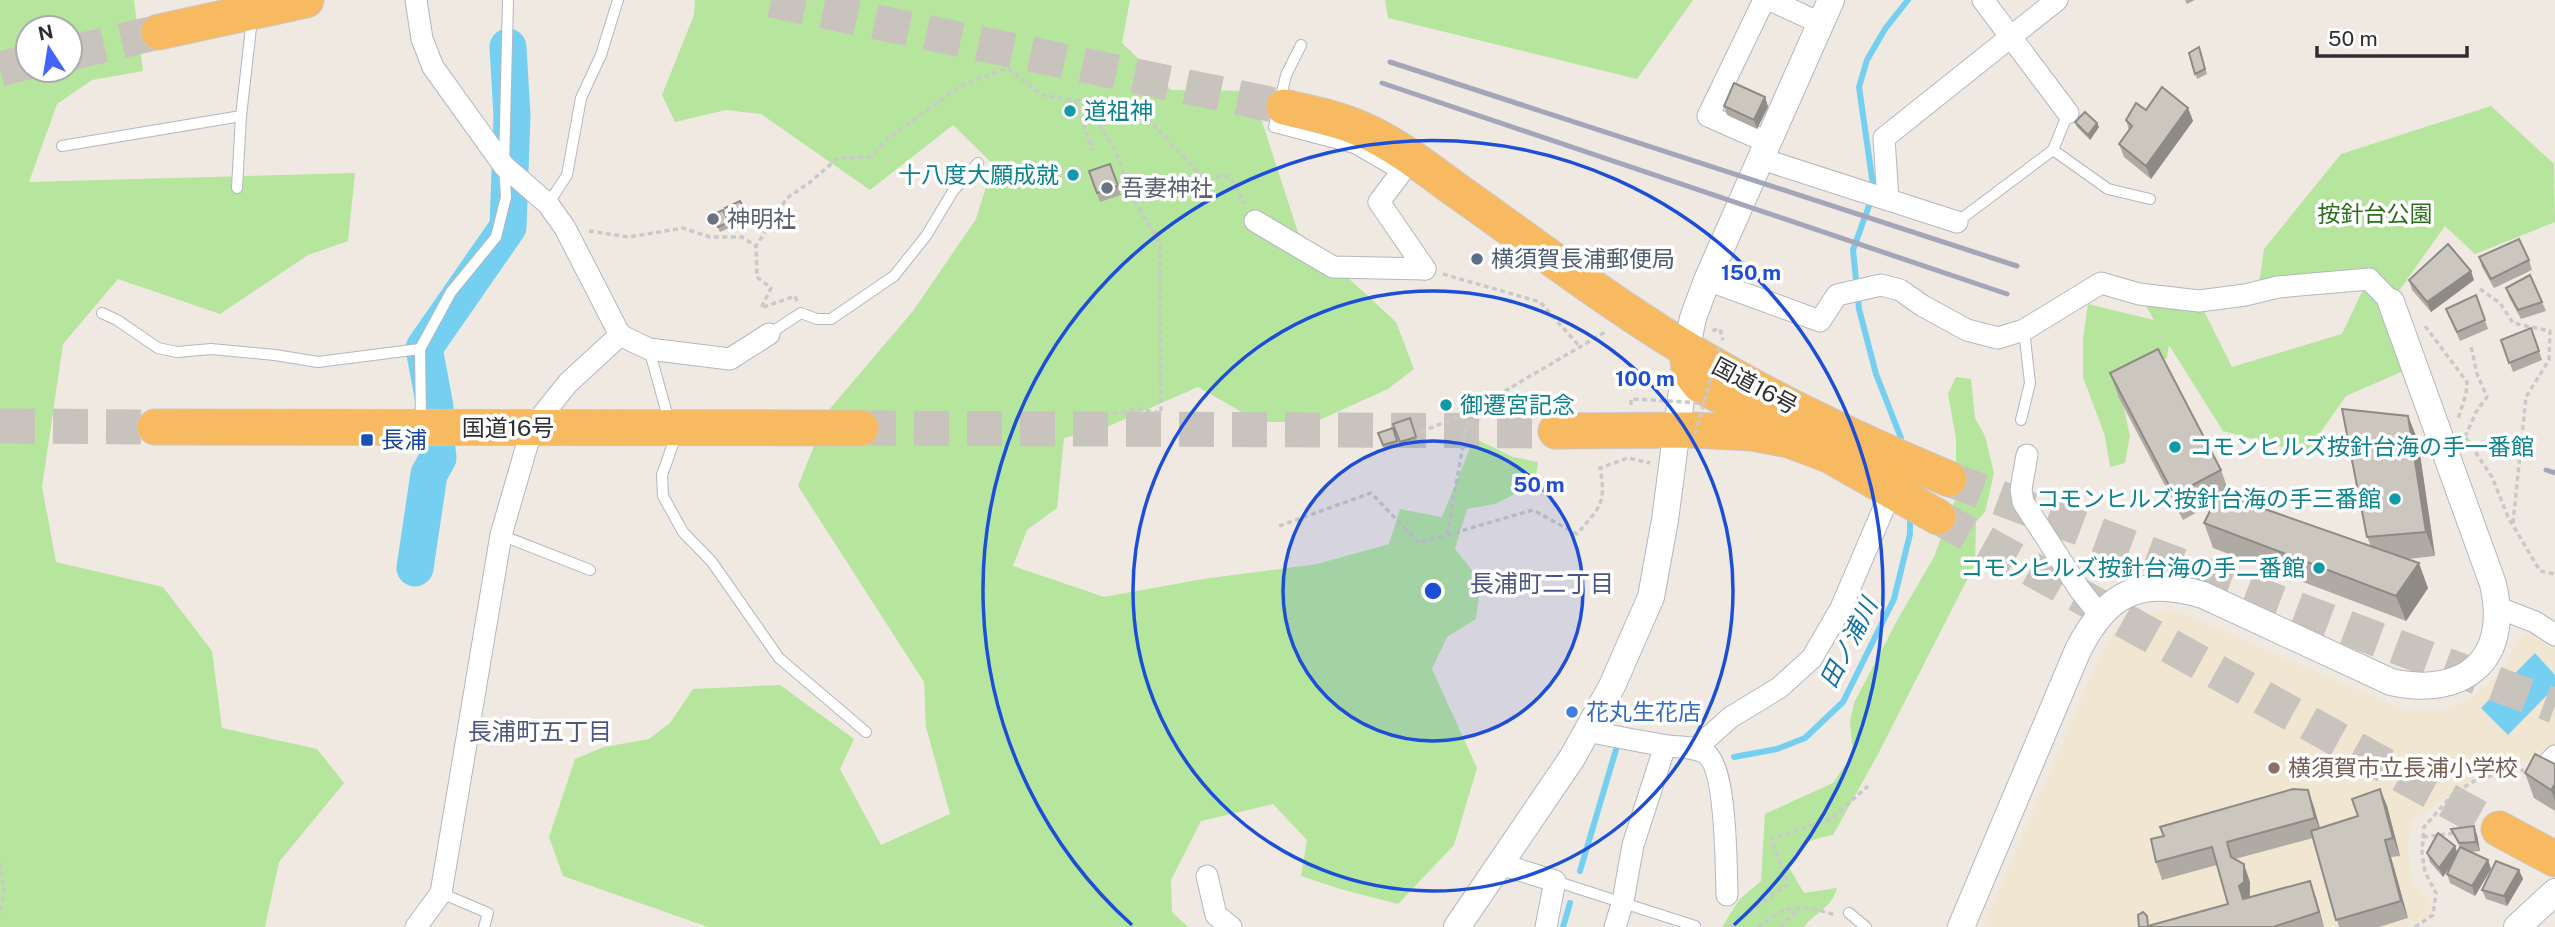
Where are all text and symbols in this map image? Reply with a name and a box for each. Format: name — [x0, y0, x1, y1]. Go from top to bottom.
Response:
north arrow — [14, 14, 84, 84]
scale bar — [2317, 14, 2468, 58]
text: N — [36, 20, 55, 45]
text: 50 m — [2328, 26, 2378, 51]
place label: 道祖神 — [1084, 97, 1153, 124]
marker: 道祖神 — [1062, 103, 1078, 119]
place label: 十八度大願成就 — [898, 161, 1059, 188]
marker: 十八度大願成就 — [1065, 167, 1081, 183]
place label: 吾妻神社 — [1121, 174, 1213, 201]
marker: 吾妻神社 — [1099, 180, 1115, 196]
park label: 按針台公園 — [2318, 200, 2433, 227]
place label: 神明社 — [727, 205, 796, 232]
marker: 神明社 — [705, 211, 721, 227]
place label: 横須賀長浦郵便局 — [1491, 245, 1675, 272]
marker: 横須賀長浦郵便局 — [1469, 251, 1485, 267]
text: 150 m — [1721, 260, 1781, 285]
street label: 国道16号 — [1708, 352, 1802, 419]
text: 100 m — [1615, 366, 1675, 391]
place label: 御遷宮記念 — [1460, 391, 1575, 418]
marker: 御遷宮記念 — [1438, 397, 1454, 413]
street label: 国道16号 — [462, 414, 554, 441]
place label: 長浦 — [381, 426, 427, 453]
marker: 長浦 — [359, 432, 375, 448]
place label: コモンヒルズ按針台海の手一番館 — [2189, 433, 2534, 460]
marker: コモンヒルズ按針台海の手一番館 — [2167, 439, 2183, 455]
text: 50 m — [1513, 472, 1565, 497]
place label: コモンヒルズ按針台海の手三番館 — [2036, 485, 2381, 512]
marker: コモンヒルズ按針台海の手三番館 — [2387, 491, 2403, 507]
place label: コモンヒルズ按針台海の手二番館 — [1960, 554, 2305, 581]
marker: コモンヒルズ按針台海の手二番館 — [2311, 560, 2327, 576]
district label: 長浦町二丁目 — [1470, 569, 1614, 597]
centre of rings — [1421, 579, 1445, 603]
water label: 田ノ浦川 — [1814, 591, 1884, 692]
place label: 花丸生花店 — [1586, 698, 1701, 725]
marker: 花丸生花店 — [1564, 704, 1580, 720]
district label: 長浦町五丁目 — [468, 717, 612, 745]
place label: 横須賀市立長浦小学校 — [2288, 754, 2518, 781]
marker: 横須賀市立長浦小学校 — [2266, 760, 2282, 776]

